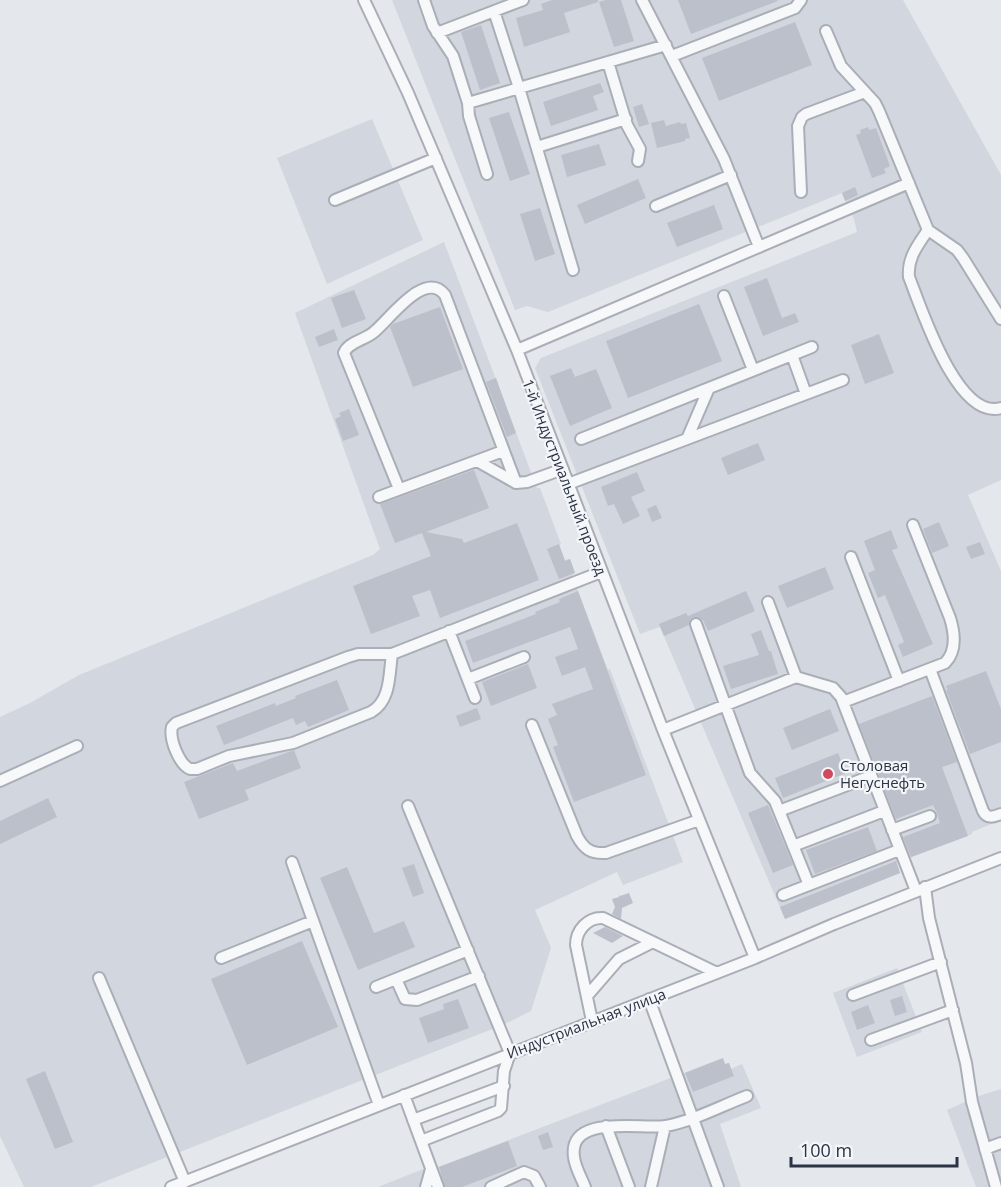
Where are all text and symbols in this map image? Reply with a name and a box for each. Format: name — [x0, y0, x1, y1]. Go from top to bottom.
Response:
street label: 1-й Индустриальный проезд — [518, 376, 612, 578]
place label: Столовая Негуснефть — [840, 755, 925, 792]
marker: Столовая Негуснефть — [821, 767, 835, 781]
street label: Индустриальная улица — [503, 983, 669, 1063]
scale bar — [791, 1130, 958, 1168]
text: 100 m — [800, 1138, 852, 1162]

